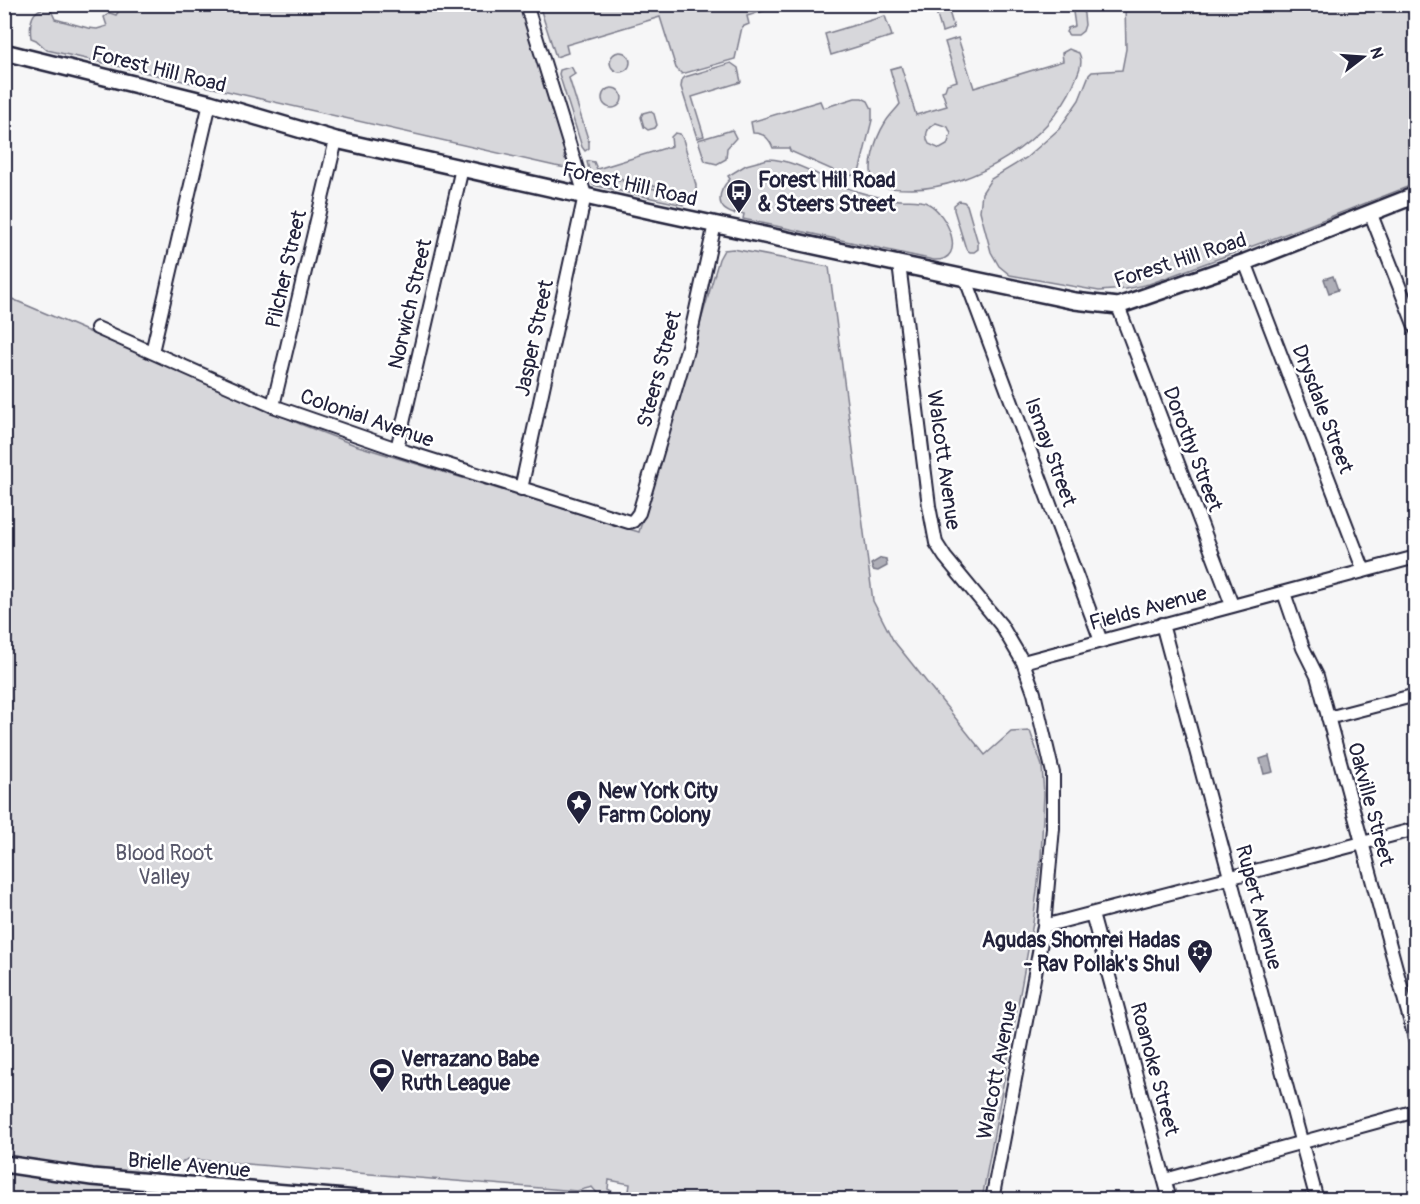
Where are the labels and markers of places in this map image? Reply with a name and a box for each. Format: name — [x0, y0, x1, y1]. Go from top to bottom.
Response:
place label: Forest Hill Road & Steers Street — [758, 167, 896, 218]
bus stop icon: Forest Hill Road & Steers Street — [724, 177, 754, 215]
place label: New York City Farm Colony — [598, 778, 718, 829]
place icon: New York City Farm Colony — [564, 788, 594, 826]
place label: Agudas Shomrei Hadas - Rav Pollak's Shul — [982, 927, 1181, 978]
synagogue icon: Agudas Shomrei Hadas - Rav Pollak's Shul — [1185, 937, 1215, 975]
place label: Verrazano Babe Ruth League — [401, 1046, 540, 1097]
sports icon: Verrazano Babe Ruth League — [367, 1056, 397, 1094]

